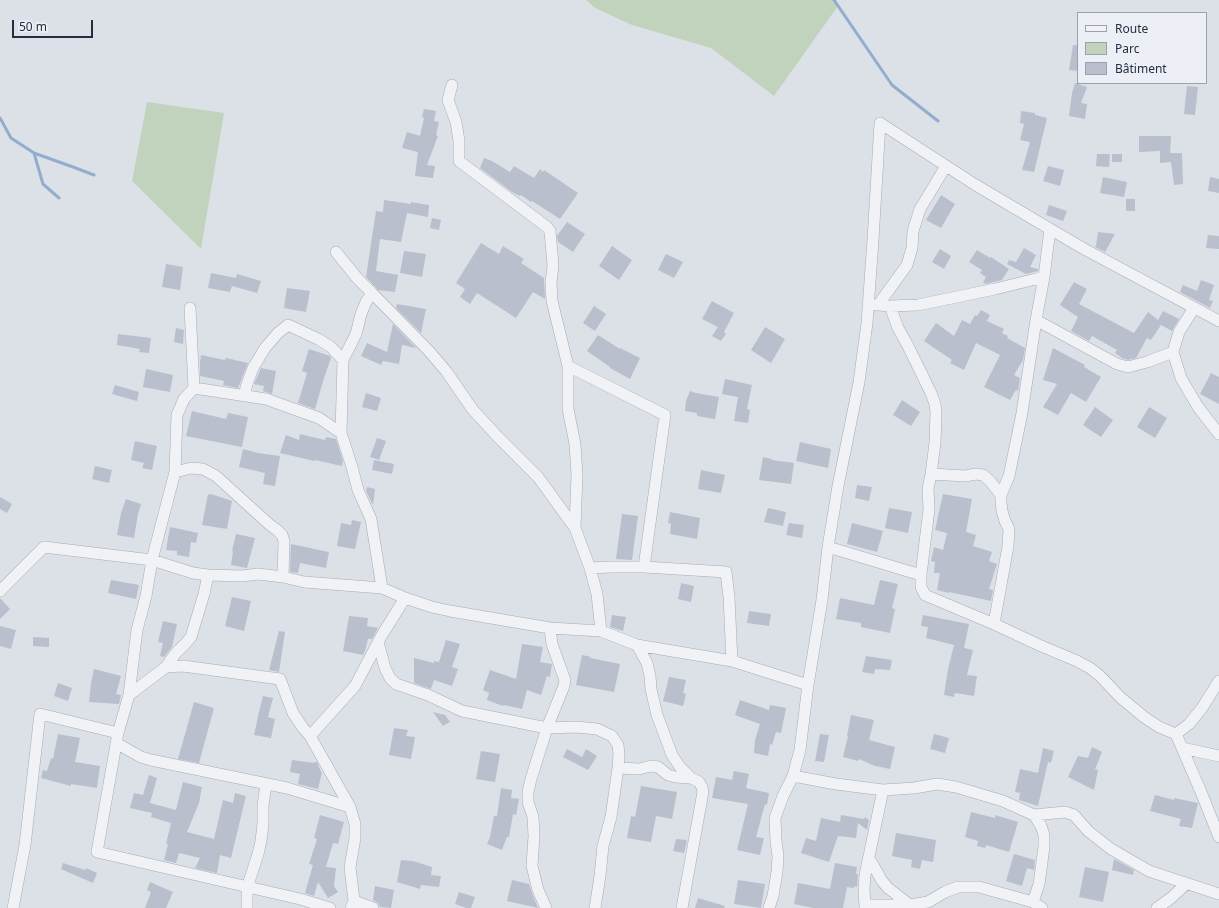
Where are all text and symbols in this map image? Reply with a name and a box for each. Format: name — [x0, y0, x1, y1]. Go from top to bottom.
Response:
scale bar — [14, 12, 95, 38]
legend — [1077, 12, 1207, 84]
text: 50 m — [19, 18, 47, 35]
text: Route — [1115, 20, 1148, 37]
text: Parc — [1115, 40, 1139, 57]
text: Bâtiment — [1115, 60, 1167, 77]

